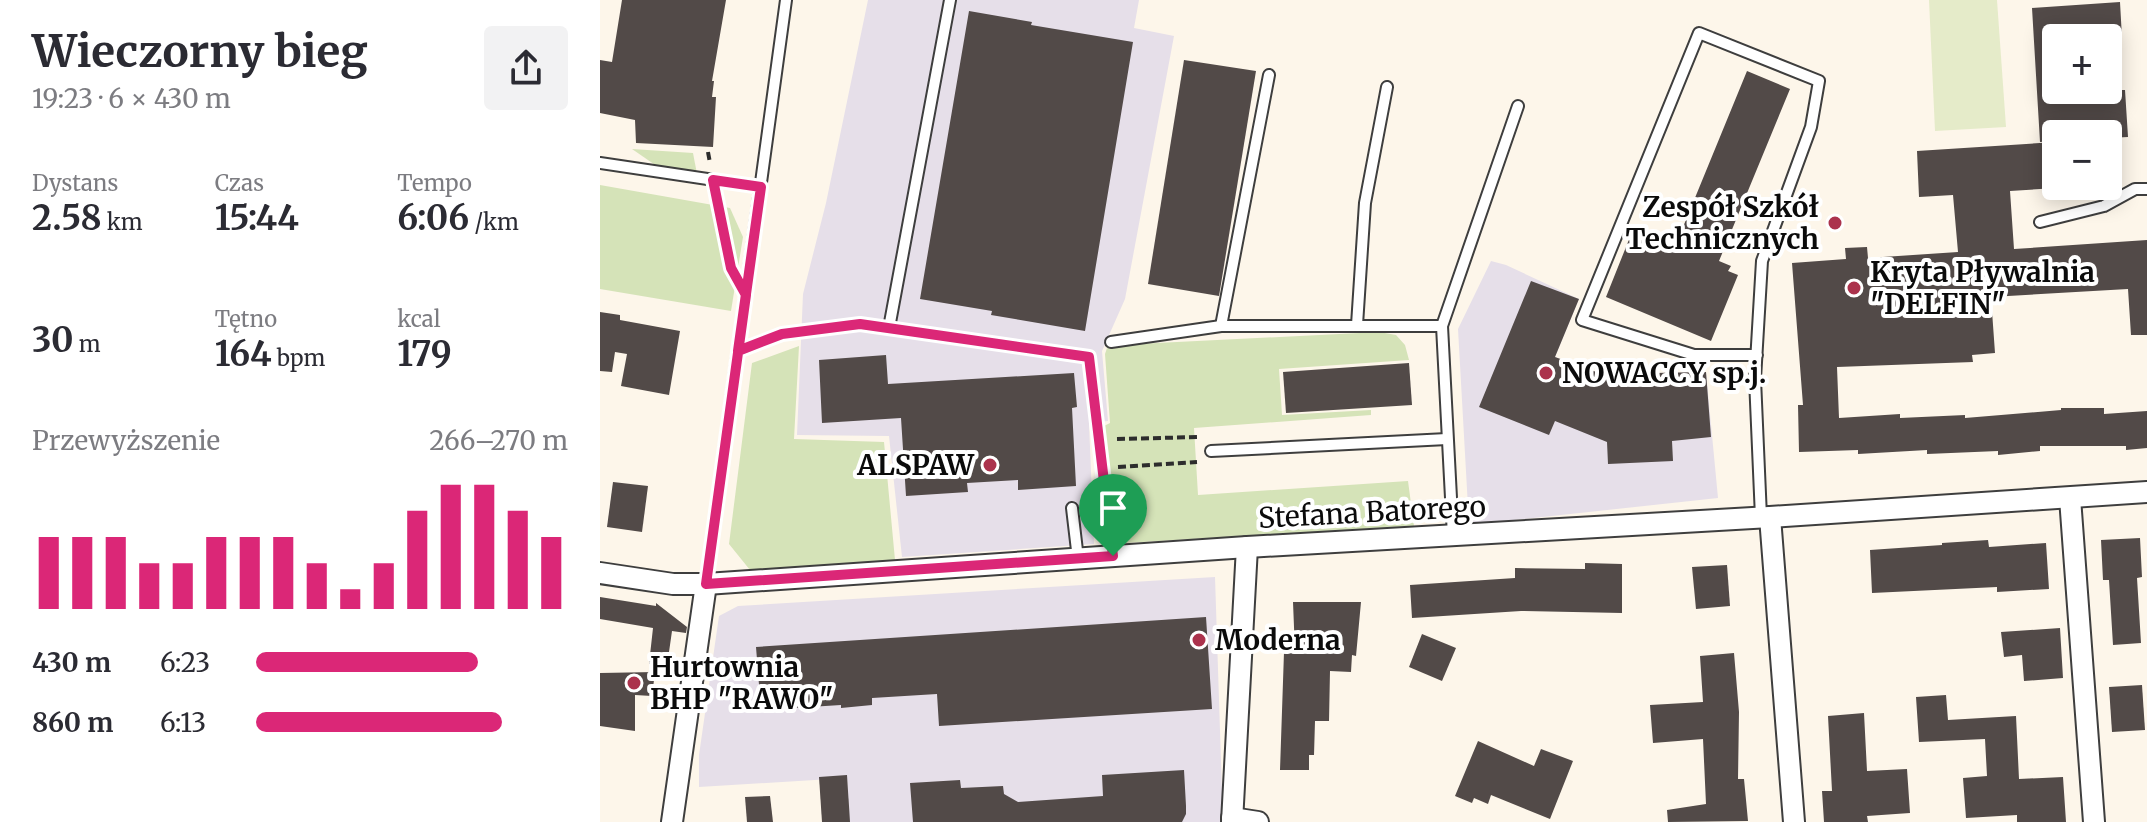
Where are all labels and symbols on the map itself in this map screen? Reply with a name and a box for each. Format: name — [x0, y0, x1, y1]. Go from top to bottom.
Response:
place label: Zespół Szkół Technicznych — [1626, 189, 1819, 257]
marker: Zespół Szkół Technicznych — [1826, 214, 1844, 232]
place label: Kryta Pływalnia "DELFIN" — [1870, 254, 2095, 322]
marker: Kryta Pływalnia "DELFIN" — [1845, 279, 1863, 297]
place label: NOWACCY sp.j. — [1562, 355, 1766, 391]
marker: NOWACCY sp.j. — [1537, 364, 1555, 382]
place label: ALSPAW — [856, 447, 975, 483]
marker: ALSPAW — [981, 456, 999, 474]
pin — [1079, 474, 1147, 556]
street label: Stefana Batorego — [1257, 488, 1487, 536]
place label: Moderna — [1215, 622, 1341, 658]
marker: Moderna — [1190, 631, 1208, 649]
place label: Hurtownia BHP "RAWO" — [650, 649, 833, 717]
marker: Hurtownia BHP "RAWO" — [625, 674, 643, 692]

